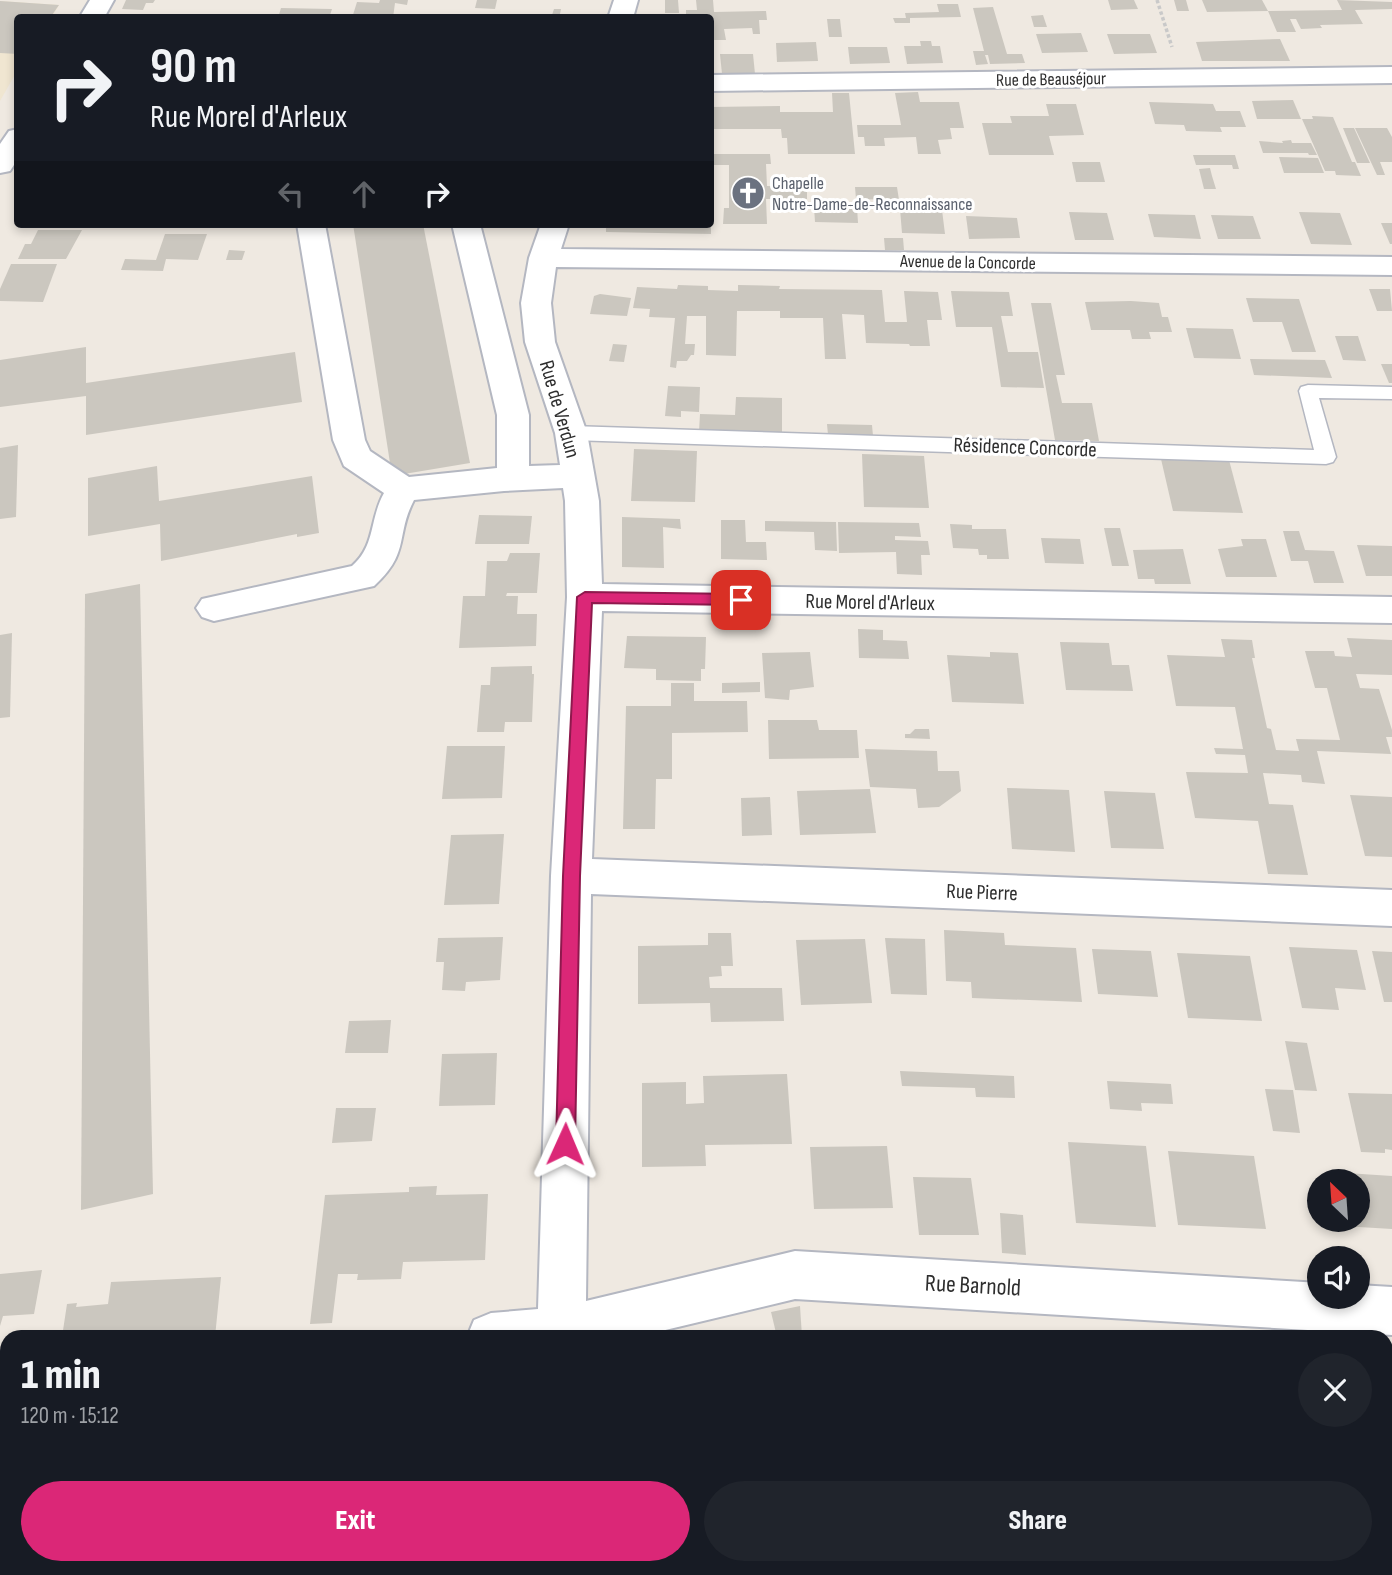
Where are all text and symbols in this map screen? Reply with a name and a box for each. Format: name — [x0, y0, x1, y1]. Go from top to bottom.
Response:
text: 90 m — [150, 38, 237, 97]
icon: right — [35, 42, 126, 133]
street label: Rue de Beauséjour — [996, 68, 1106, 91]
text: Rue Morel d'Arleux — [150, 98, 347, 137]
place label: Chapelle Notre-Dame-de-Reconnaissance — [772, 173, 973, 215]
church icon: Chapelle Notre-Dame-de-Reconnaissance — [729, 174, 767, 212]
icon: left — [272, 175, 310, 213]
icon: ahead — [345, 175, 383, 213]
icon: right — [418, 175, 456, 213]
street label: Avenue de la Concorde — [899, 251, 1036, 274]
street label: Rue de Verdun — [534, 358, 585, 461]
street label: Résidence Concorde — [953, 433, 1097, 462]
pin — [711, 570, 771, 630]
icon: arrive — [722, 581, 760, 619]
street label: Rue Morel d'Arleux — [805, 589, 935, 616]
street label: Rue Pierre — [946, 879, 1018, 906]
position arrow — [528, 1107, 602, 1181]
north arrow — [1307, 1169, 1370, 1232]
map controls — [1307, 1169, 1370, 1309]
button: sound — [1307, 1246, 1370, 1309]
street label: Rue Barnold — [924, 1269, 1022, 1302]
text: 1 min — [21, 1350, 101, 1401]
button: close — [1298, 1353, 1372, 1427]
text: 120 m · 15:12 — [21, 1402, 119, 1430]
button: Exit — [21, 1481, 690, 1561]
button: Share — [704, 1481, 1372, 1561]

